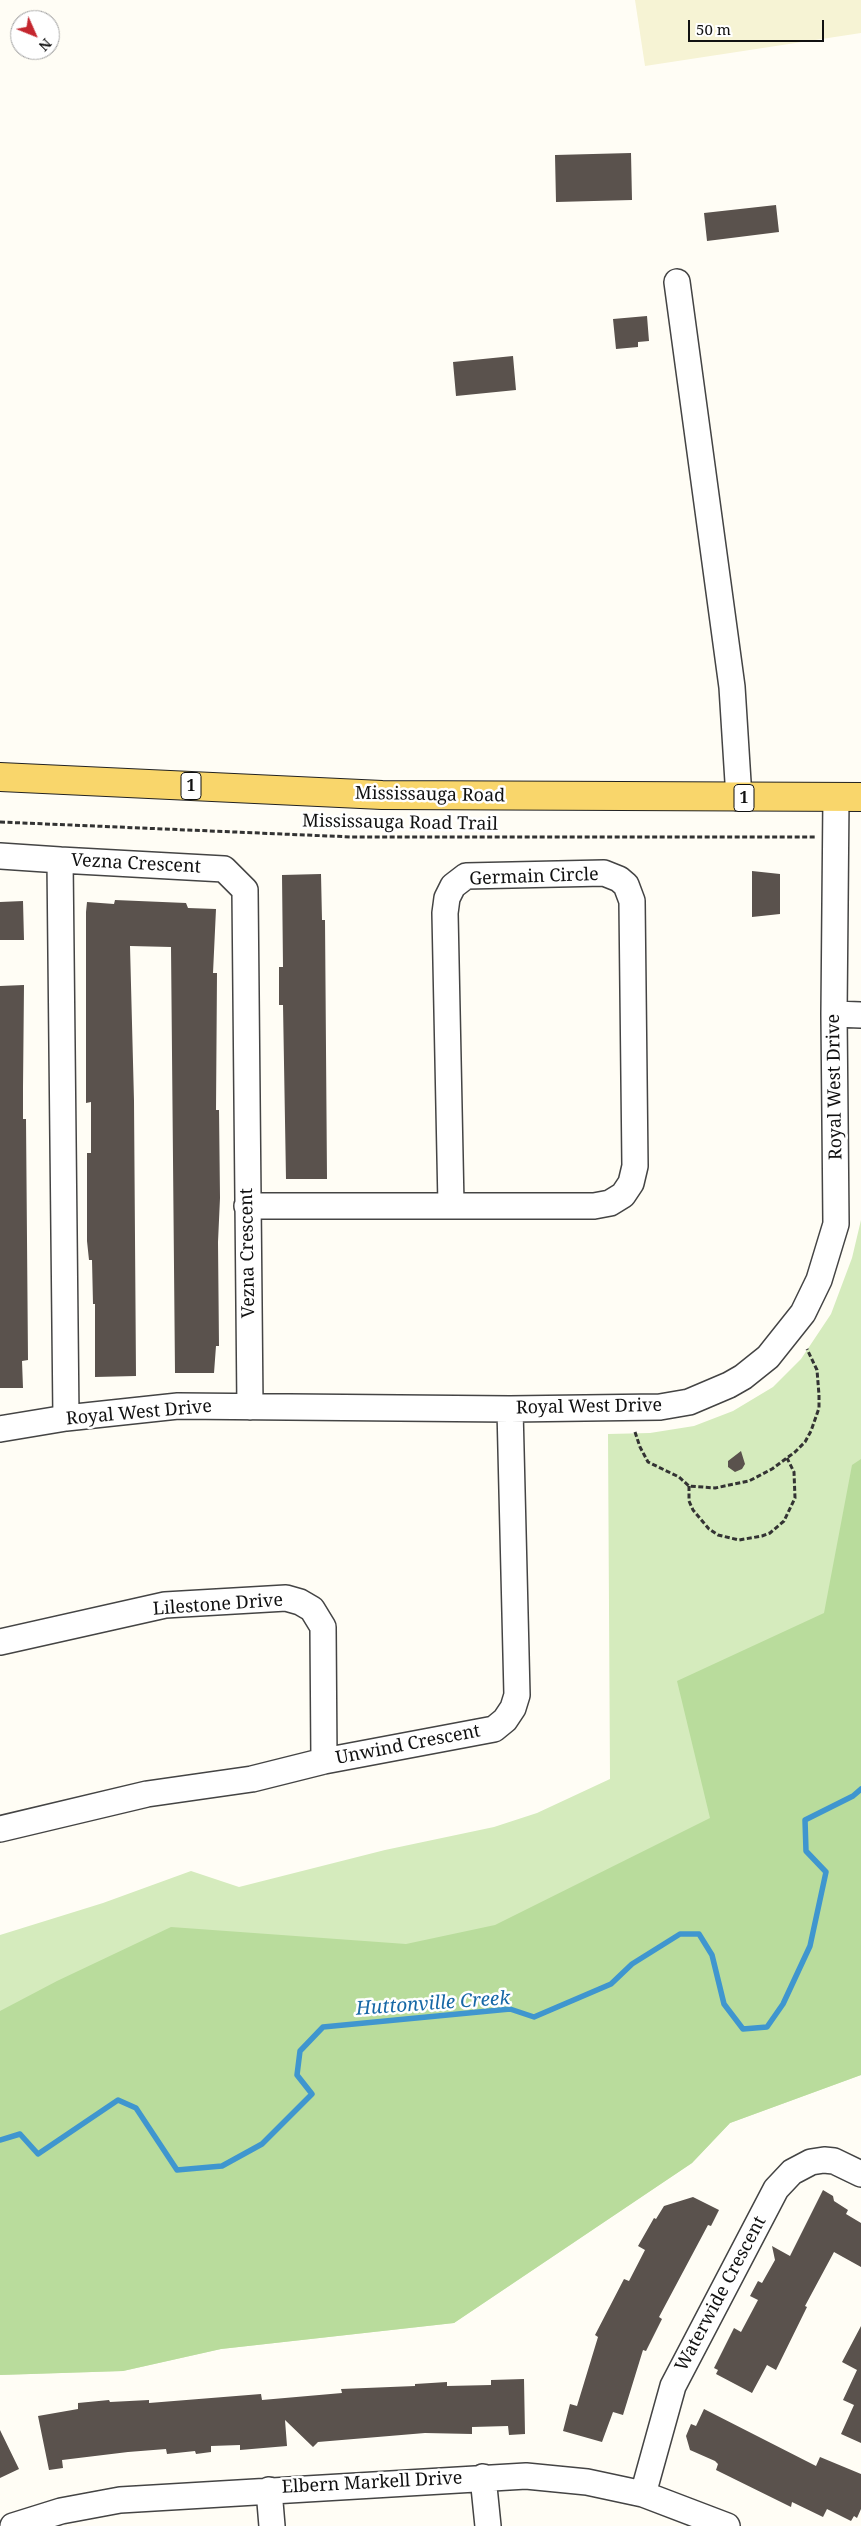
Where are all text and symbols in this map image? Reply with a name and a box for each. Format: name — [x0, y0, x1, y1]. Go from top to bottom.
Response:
north arrow — [10, 10, 60, 60]
scale bar — [691, 10, 827, 42]
text: 50 m — [696, 19, 731, 39]
text: N — [35, 34, 56, 56]
road number: 1 — [181, 772, 201, 799]
street label: Mississauga Road — [355, 783, 505, 807]
road number: 1 — [734, 784, 754, 811]
street label: Mississauga Road Trail — [302, 810, 498, 836]
street label: Vezna Crescent — [71, 850, 201, 878]
street label: Germain Circle — [469, 864, 599, 890]
street label: Royal West Drive — [823, 1014, 847, 1160]
street label: Vezna Crescent — [236, 1188, 260, 1318]
street label: Royal West Drive — [516, 1395, 662, 1419]
street label: Royal West Drive — [65, 1396, 213, 1430]
street label: Lilestone Drive — [152, 1590, 284, 1620]
street label: Unwind Crescent — [334, 1720, 482, 1770]
water label: Huttonville Creek — [355, 1987, 511, 2021]
street label: Waterwide Crescent — [671, 2213, 771, 2375]
street label: Elbern Markell Drive — [281, 2467, 463, 2499]

